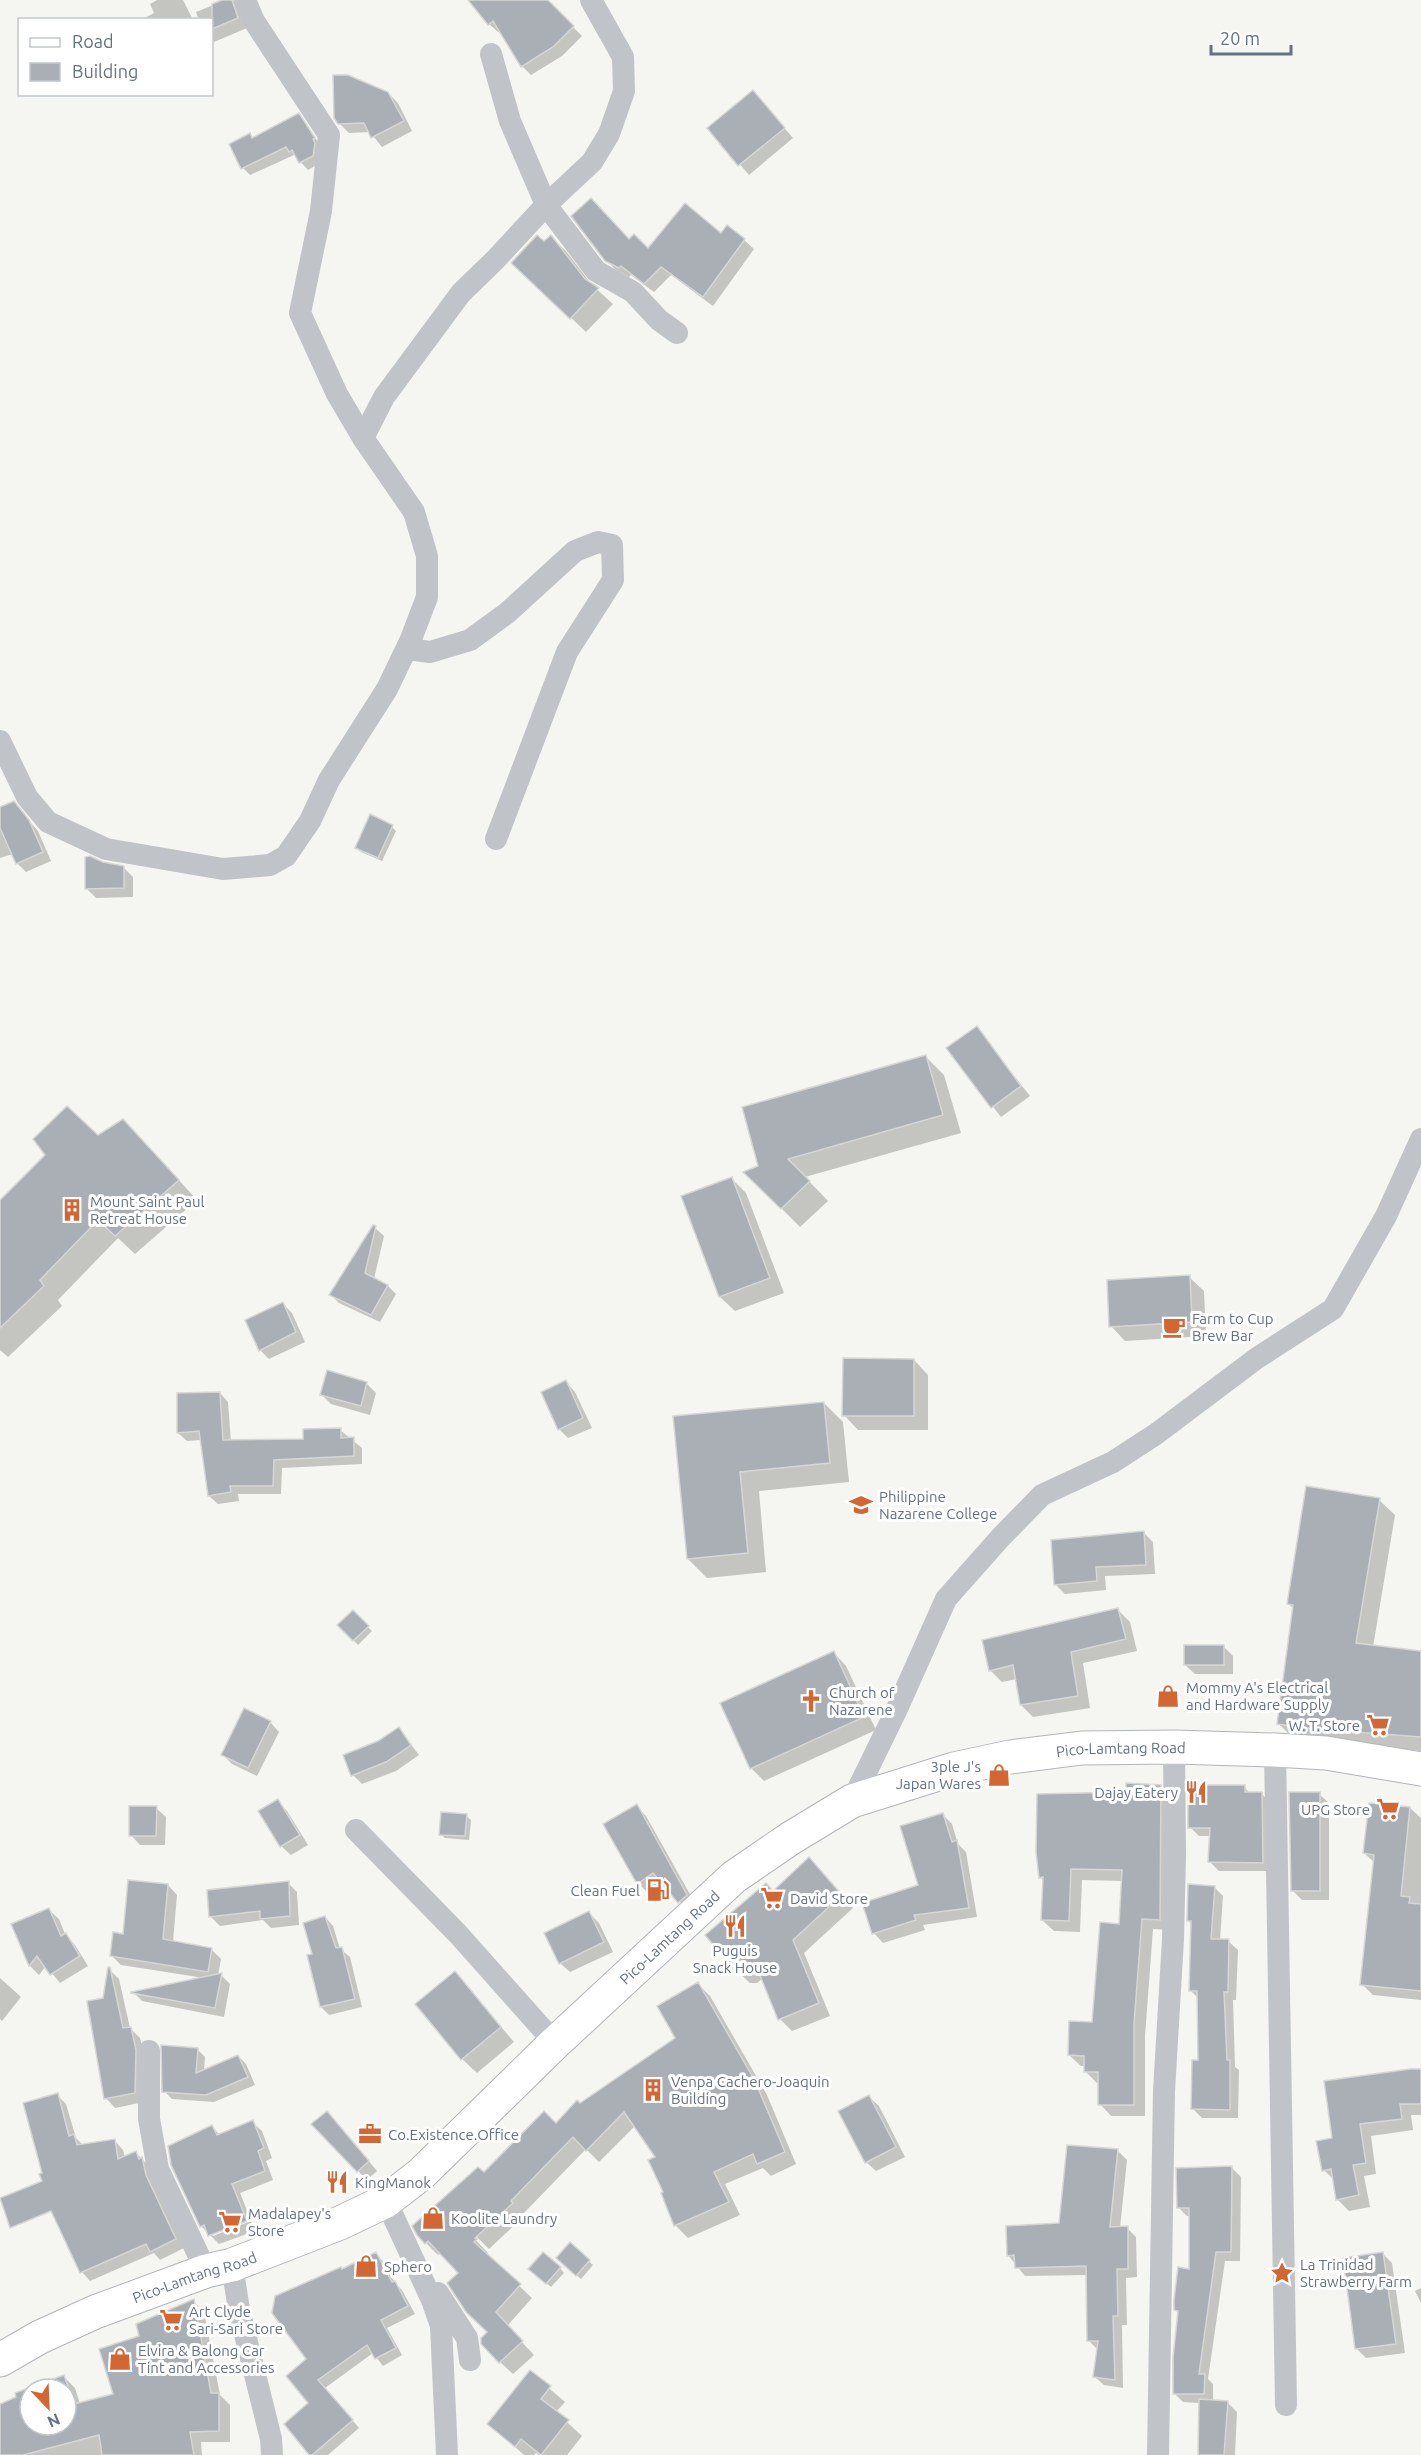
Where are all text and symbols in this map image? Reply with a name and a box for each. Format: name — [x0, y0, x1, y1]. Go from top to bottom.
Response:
legend — [18, 18, 213, 96]
scale bar — [1211, 18, 1290, 56]
text: 20 m — [1220, 28, 1260, 48]
text: Road — [72, 31, 114, 51]
text: Building — [72, 61, 138, 81]
place label: Mount Saint Paul Retreat House — [90, 1193, 205, 1227]
building icon: Mount Saint Paul Retreat House — [59, 1197, 85, 1223]
place label: Farm to Cup Brew Bar — [1192, 1310, 1274, 1344]
cafe icon: Farm to Cup Brew Bar — [1161, 1314, 1187, 1340]
place label: Philippine Nazarene College — [879, 1488, 997, 1522]
school or university icon: Philippine Nazarene College — [848, 1492, 874, 1518]
place label: Mommy A's Electrical and Hardware Supply — [1186, 1679, 1329, 1713]
shop icon: Mommy A's Electrical and Hardware Supply — [1155, 1683, 1181, 1709]
place label: Church of Nazarene — [829, 1684, 895, 1718]
church icon: Church of Nazarene — [798, 1688, 824, 1714]
supermarket icon: W. T. Store — [1365, 1712, 1391, 1738]
place label: W. T. Store — [1288, 1717, 1360, 1734]
street label: Pico-Lamtang Road — [1055, 1738, 1186, 1760]
place label: 3ple J's Japan Wares — [896, 1758, 981, 1792]
shop icon: 3ple J's Japan Wares — [986, 1762, 1012, 1788]
restaurant icon: Dajay Eatery — [1183, 1779, 1209, 1805]
place label: Dajay Eatery — [1094, 1784, 1178, 1801]
supermarket icon: UPG Store — [1375, 1796, 1401, 1822]
place label: UPG Store — [1301, 1801, 1370, 1818]
fuel station icon: Clean Fuel — [645, 1877, 671, 1903]
place label: Clean Fuel — [570, 1882, 640, 1899]
supermarket icon: David Store — [759, 1885, 785, 1911]
street label: Pico-Lamtang Road — [616, 1887, 723, 1987]
place label: David Store — [790, 1890, 868, 1907]
restaurant icon: Puguis Snack House — [722, 1913, 748, 1939]
place label: Puguis Snack House — [693, 1942, 777, 1976]
place label: Venpa Cachero-Joaquin Building — [671, 2073, 829, 2107]
building icon: Venpa Cachero-Joaquin Building — [640, 2077, 666, 2103]
office icon: Co.Existence.Office — [357, 2121, 383, 2147]
place label: Co.Existence.Office — [388, 2126, 519, 2143]
restaurant icon: KingManok — [324, 2169, 350, 2195]
place label: KingManok — [355, 2174, 431, 2191]
place label: Madalapey's Store — [248, 2205, 331, 2239]
shop icon: Koolite Laundry — [420, 2205, 446, 2231]
supermarket icon: Madalapey's Store — [217, 2209, 243, 2235]
place label: Koolite Laundry — [451, 2210, 557, 2227]
street label: Pico-Lamtang Road — [130, 2248, 259, 2306]
shop icon: Sphero — [353, 2253, 379, 2279]
place label: La Trinidad Strawberry Farm — [1300, 2256, 1412, 2290]
place label: Sphero — [384, 2258, 432, 2275]
place icon: La Trinidad Strawberry Farm — [1269, 2260, 1295, 2286]
place label: Art Clyde Sari-Sari Store — [189, 2303, 283, 2337]
supermarket icon: Art Clyde Sari-Sari Store — [158, 2307, 184, 2333]
place label: Elvira & Balong Car Tint and Accessories — [138, 2342, 275, 2376]
shop icon: Elvira & Balong Car Tint and Accessories — [107, 2346, 133, 2372]
north arrow — [18, 2377, 78, 2437]
text: N — [45, 2410, 63, 2431]

